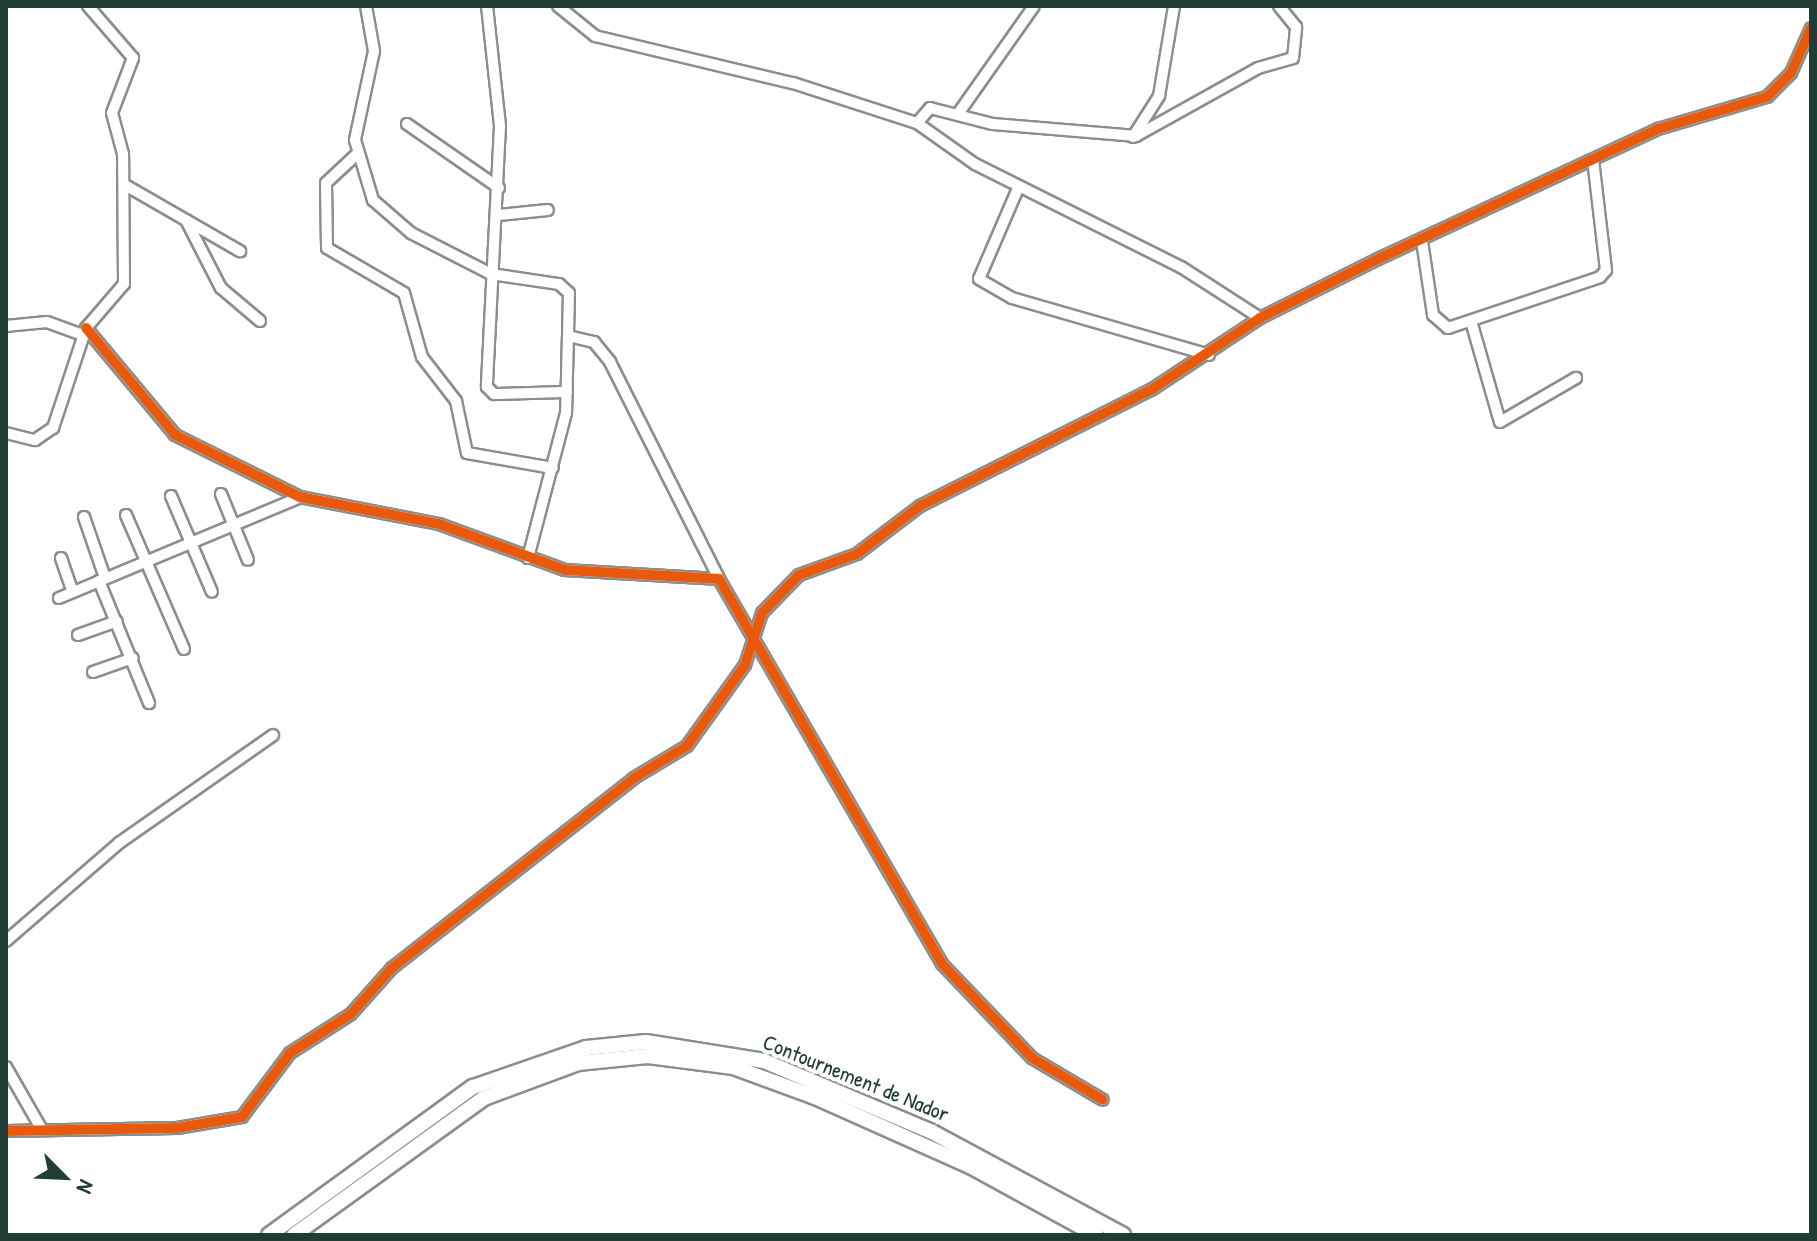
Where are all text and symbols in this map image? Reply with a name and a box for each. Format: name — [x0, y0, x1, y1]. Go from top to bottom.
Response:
street label: Contournement de Nador — [759, 1029, 953, 1127]
north arrow — [24, 1137, 104, 1217]
text: N — [70, 1175, 102, 1198]

